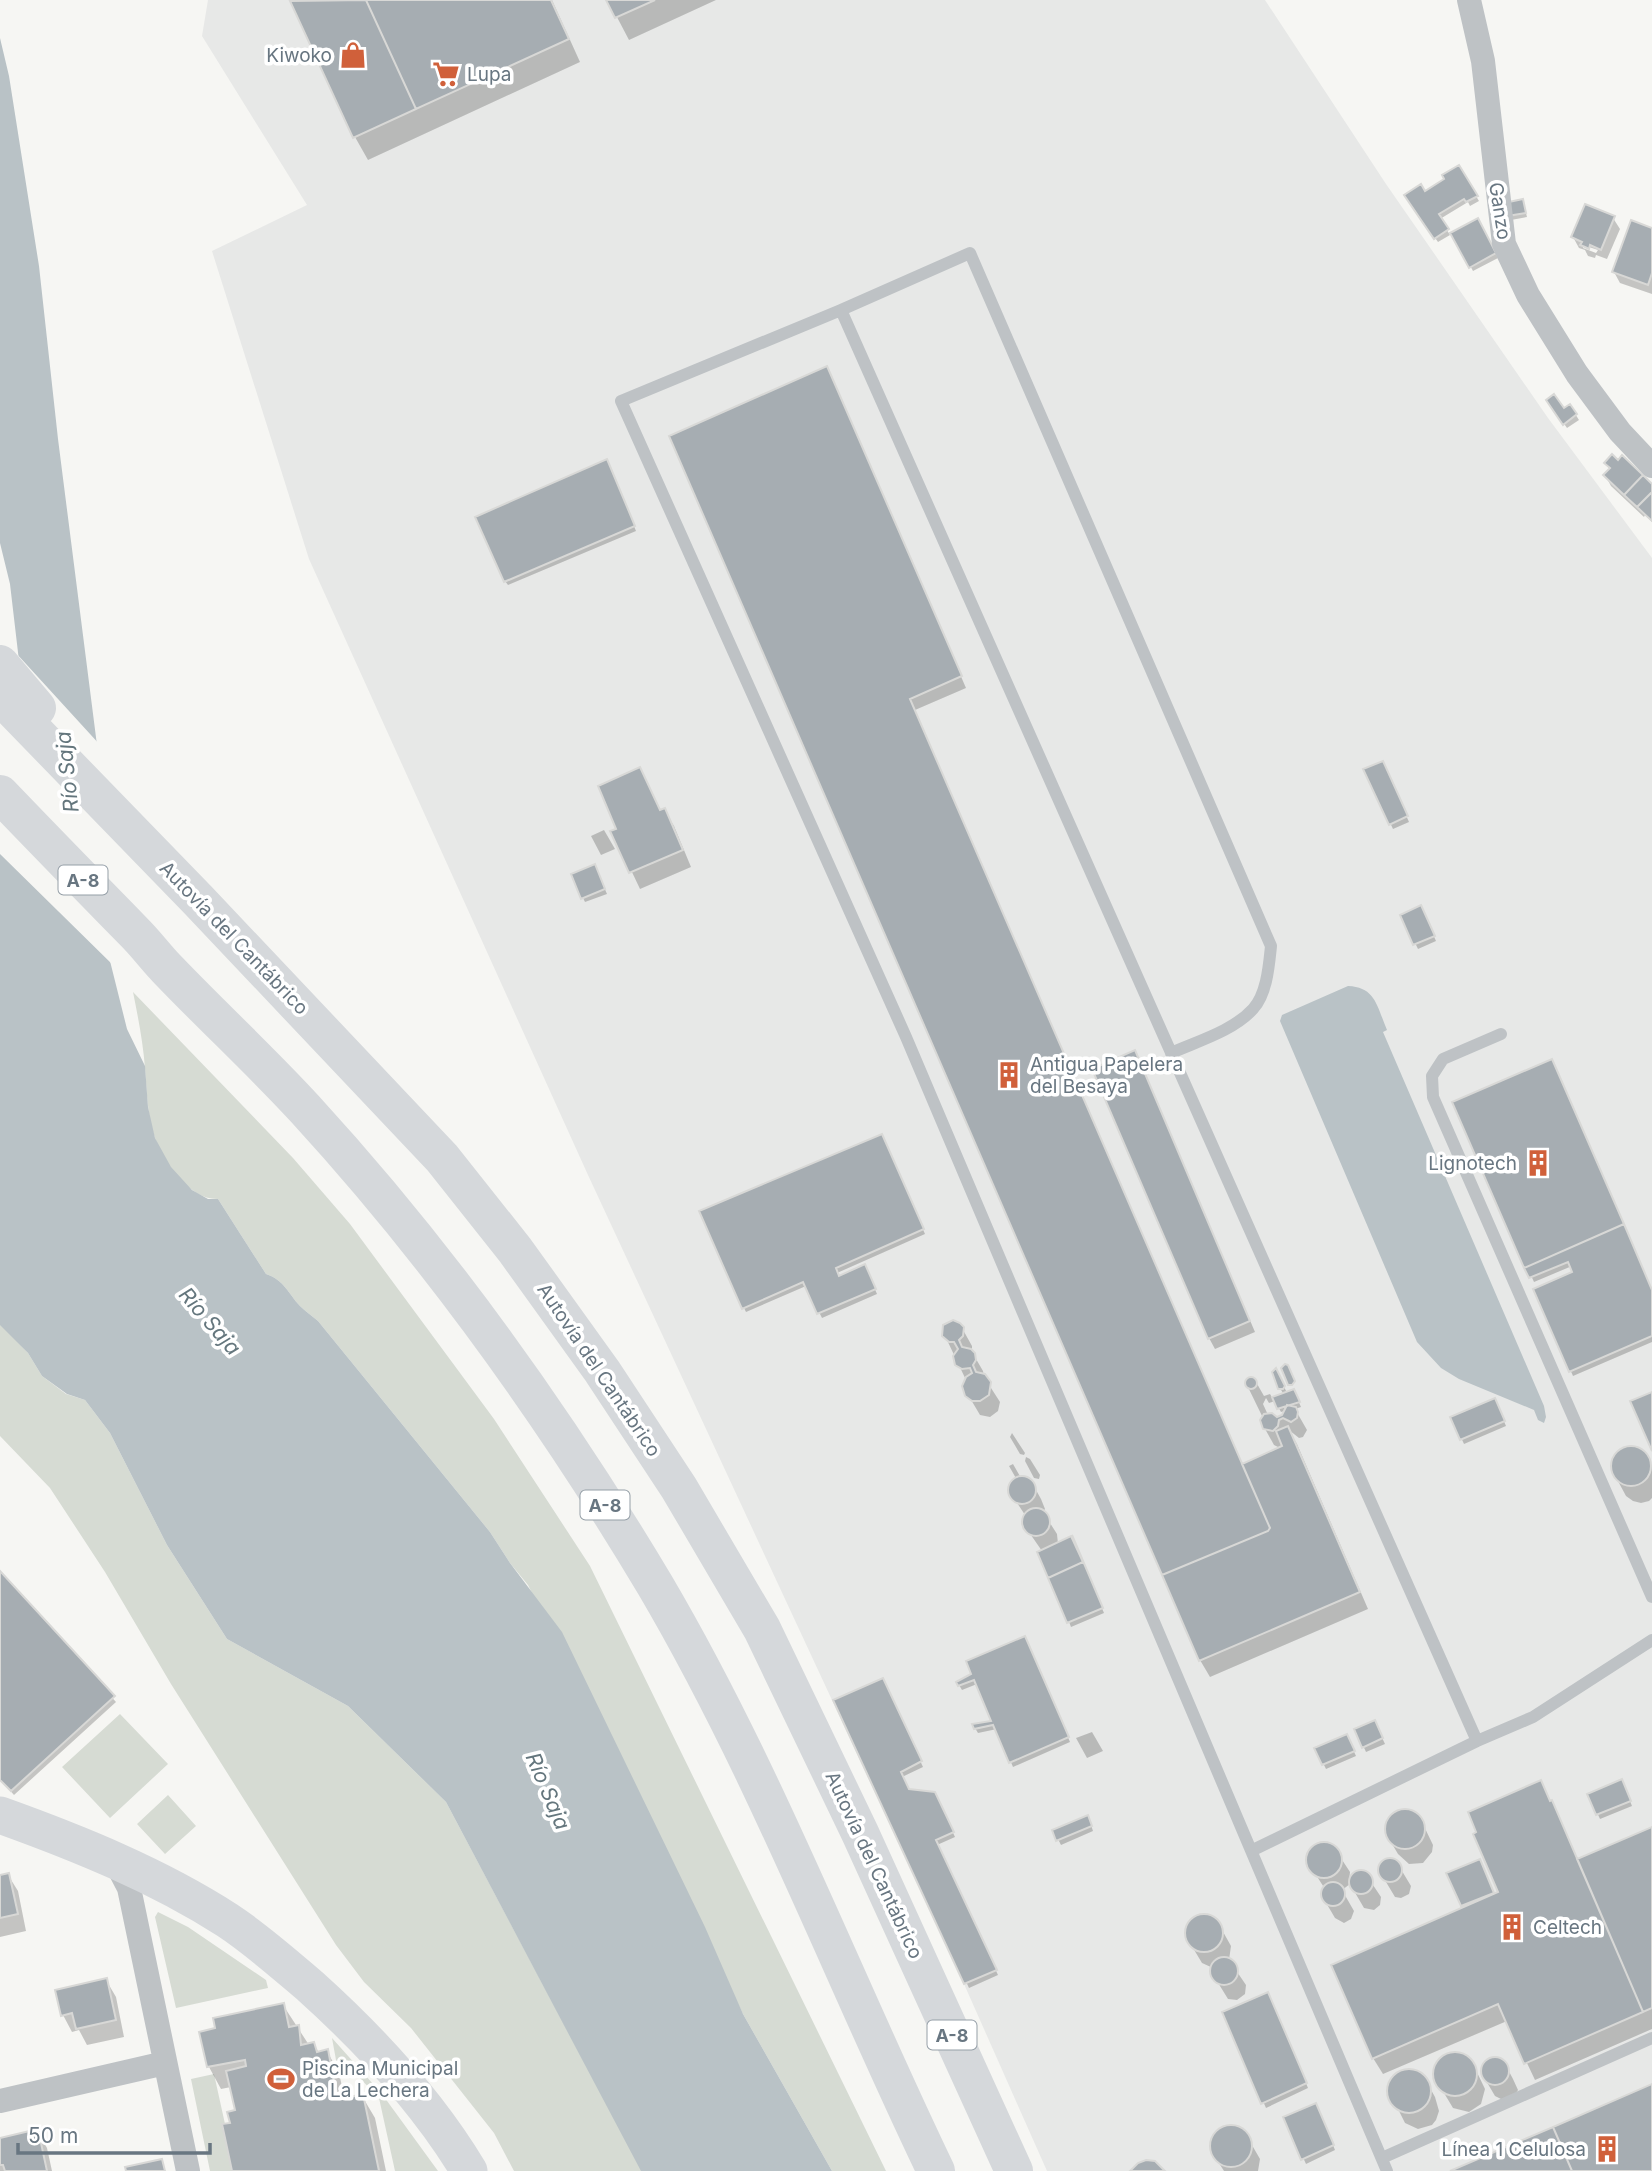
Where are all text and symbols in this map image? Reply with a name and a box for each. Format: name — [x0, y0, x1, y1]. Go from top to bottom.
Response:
shop icon: Kiwoko — [338, 40, 368, 70]
place label: Kiwoko — [266, 44, 332, 67]
supermarket icon: Lupa — [431, 59, 461, 89]
place label: Lupa — [467, 63, 511, 86]
street label: Ganzo — [1484, 181, 1516, 241]
water label: Río Saja — [50, 730, 84, 814]
street label: Autovía del Cantábrico — [155, 857, 313, 1019]
road number: A-8 — [58, 866, 108, 894]
place label: Antigua Papelera del Besaya — [1030, 1053, 1183, 1098]
building icon: Antigua Papelera del Besaya — [994, 1060, 1024, 1090]
building icon: Lignotech — [1523, 1148, 1553, 1178]
place label: Lignotech — [1428, 1152, 1517, 1175]
street label: Autovía del Cantábrico — [532, 1279, 666, 1461]
water label: Río Saja — [174, 1282, 246, 1360]
road number: A-8 — [580, 1490, 630, 1520]
water label: Río Saja — [521, 1749, 575, 1833]
street label: Autovía del Cantábrico — [820, 1768, 928, 1962]
building icon: Celtech — [1497, 1912, 1527, 1942]
place label: Celtech — [1533, 1916, 1602, 1939]
road number: A-8 — [928, 2021, 976, 2050]
place label: Piscina Municipal de La Lechera — [302, 2057, 458, 2102]
sports icon: Piscina Municipal de La Lechera — [266, 2064, 296, 2094]
scale bar — [18, 2112, 210, 2156]
text: 50 m — [28, 2123, 78, 2148]
building icon: Línea 1 Celulosa — [1592, 2134, 1622, 2164]
place label: Línea 1 Celulosa — [1442, 2138, 1586, 2161]

